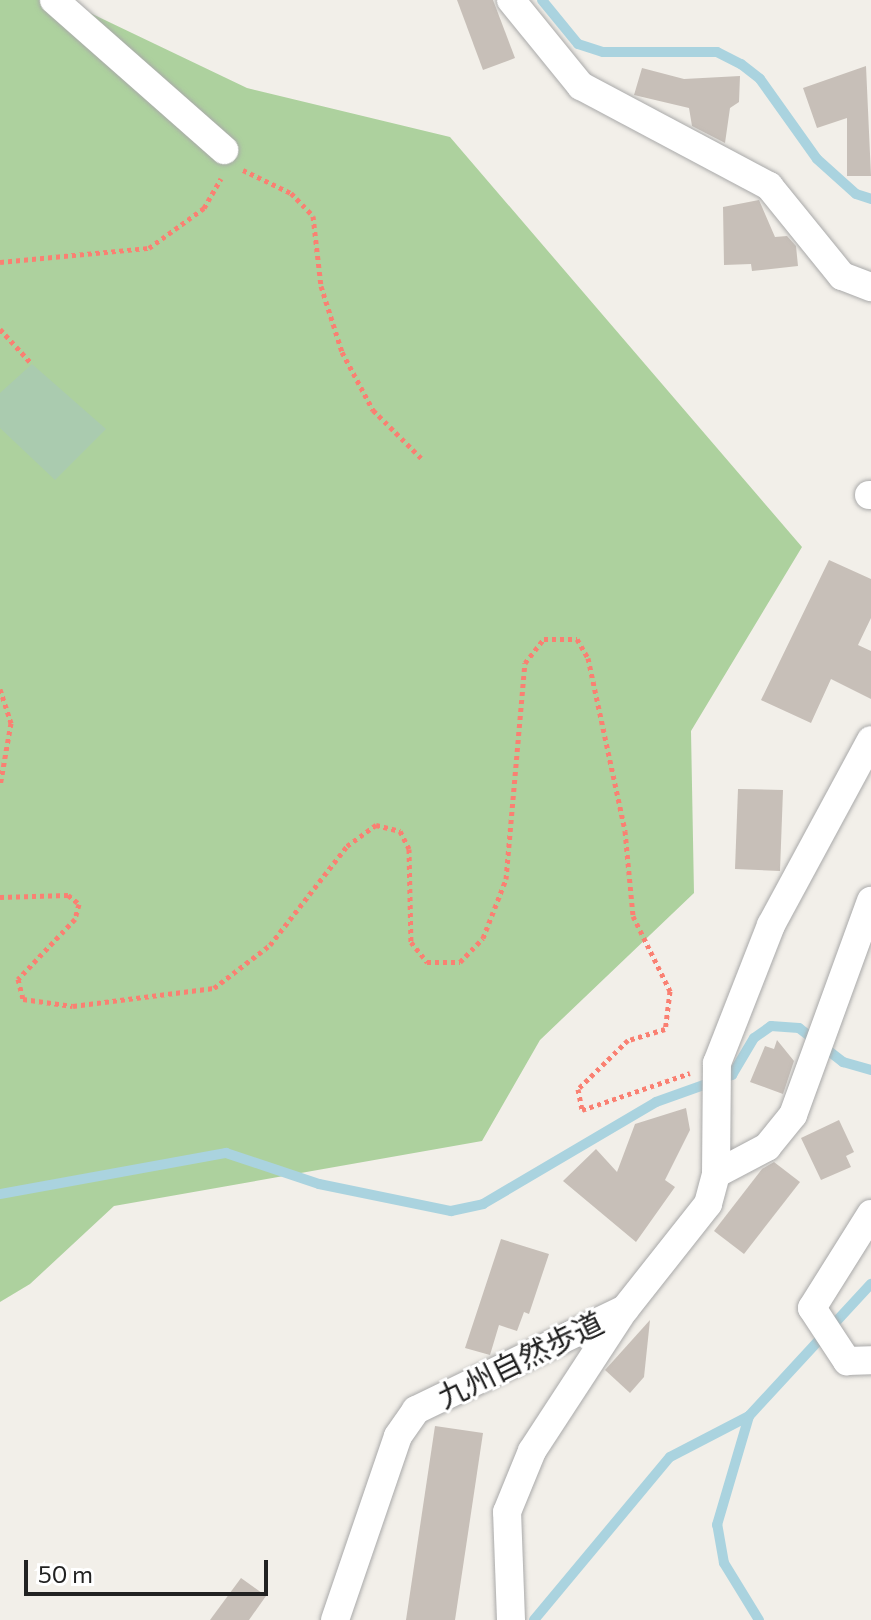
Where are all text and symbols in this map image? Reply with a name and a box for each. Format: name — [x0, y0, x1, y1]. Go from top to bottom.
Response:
street label: 九州自然歩道 — [431, 1303, 609, 1415]
scale bar — [28, 1544, 272, 1594]
text: 50 m — [38, 1559, 93, 1588]

